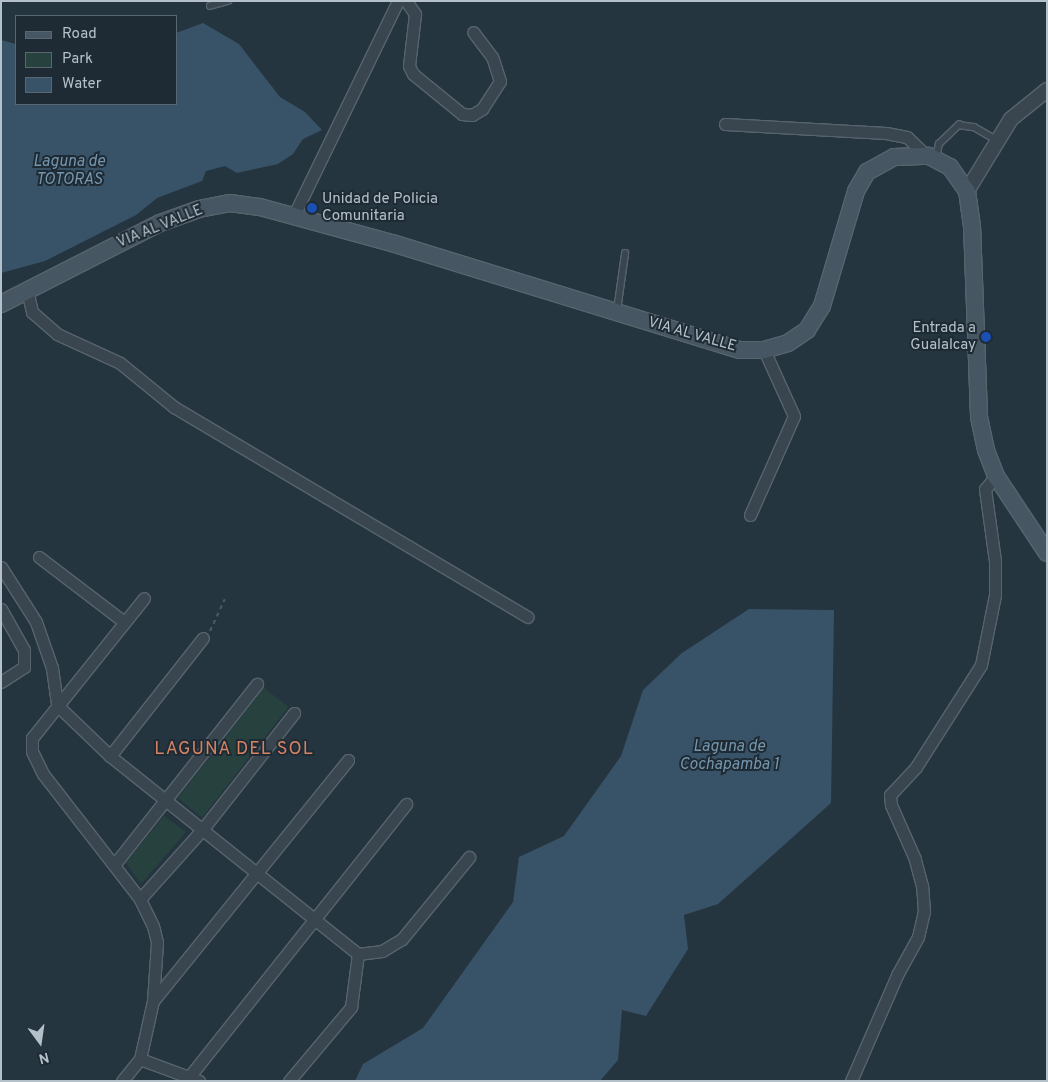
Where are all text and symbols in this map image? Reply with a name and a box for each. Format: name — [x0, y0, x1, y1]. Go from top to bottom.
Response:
legend — [15, 15, 178, 105]
text: Road — [62, 25, 97, 44]
text: Park — [62, 50, 93, 69]
text: Water — [62, 75, 101, 94]
water label: Laguna de TOTORAS — [33, 152, 105, 190]
place label: Unidad de Policia Comunitaria — [322, 190, 438, 225]
street label: VIA AL VALLE — [113, 201, 207, 253]
marker: Unidad de Policia Comunitaria — [306, 202, 318, 214]
street label: VIA AL VALLE — [645, 313, 739, 357]
place label: Entrada a Gualalcay — [910, 319, 976, 354]
marker: Entrada a Gualalcay — [980, 331, 992, 343]
water label: Laguna de Cochapamba 1 — [679, 737, 779, 775]
district label: LAGUNA DEL SOL — [152, 739, 316, 761]
north arrow — [15, 1017, 65, 1067]
text: N — [37, 1048, 51, 1067]

